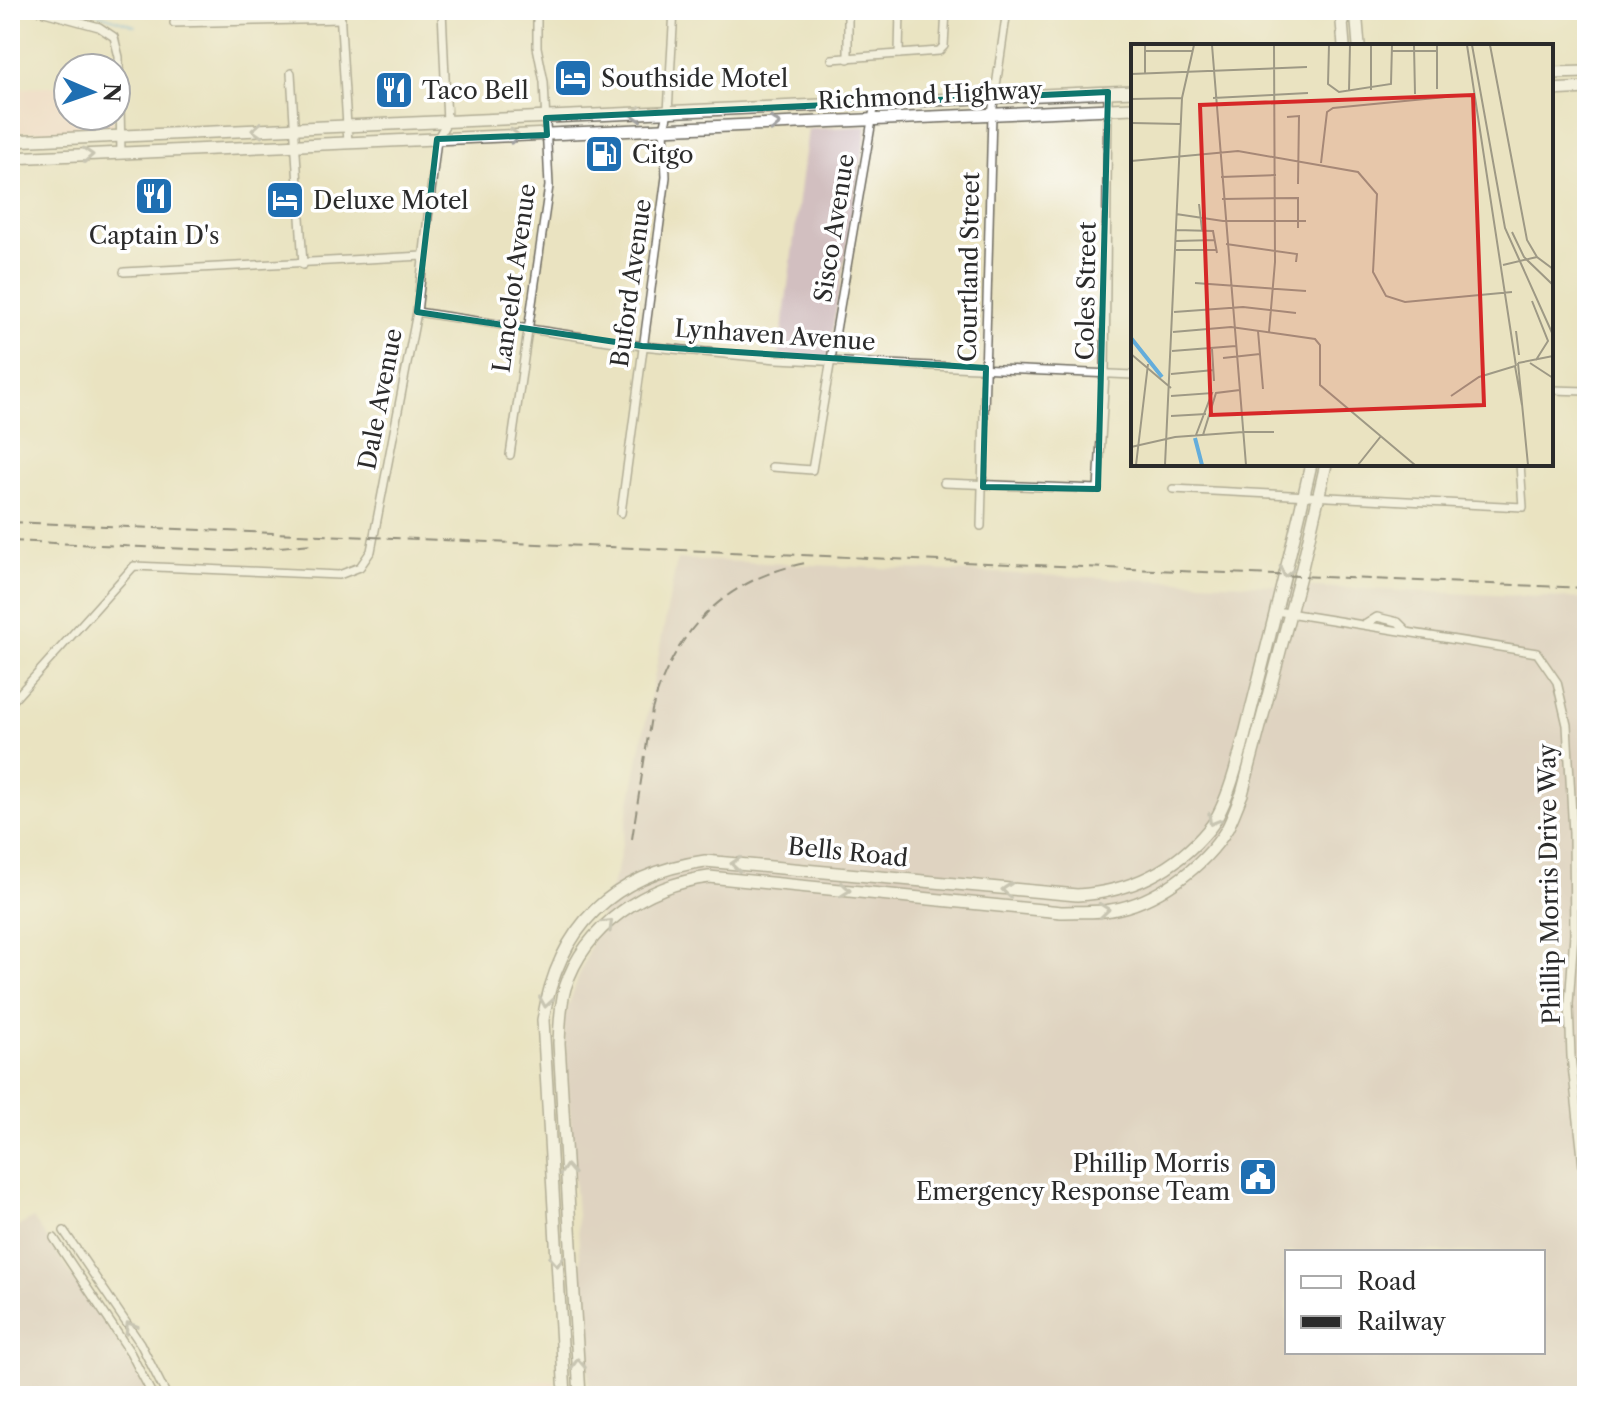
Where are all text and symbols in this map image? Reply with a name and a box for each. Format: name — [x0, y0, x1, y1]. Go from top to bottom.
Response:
inset map — [1131, 44, 1553, 466]
north arrow — [52, 52, 132, 132]
hotel icon: Southside Motel — [552, 57, 594, 99]
place label: Southside Motel — [601, 64, 788, 93]
restaurant icon: Taco Bell — [373, 69, 415, 111]
street label: Richmond Highway — [817, 75, 1044, 115]
place label: Taco Bell — [422, 76, 529, 105]
text: N — [98, 83, 125, 103]
one-way arrow — [629, 105, 641, 122]
one-way arrow — [769, 116, 782, 133]
one-way arrow — [250, 121, 263, 138]
one-way arrow — [509, 127, 522, 144]
fuel station icon: Citgo — [583, 133, 625, 175]
place label: Citgo — [632, 140, 694, 169]
one-way arrow — [82, 146, 95, 163]
street label: Sisco Avenue — [808, 152, 860, 304]
street label: Courtland Street — [953, 171, 985, 362]
restaurant icon: Captain D's — [133, 175, 175, 217]
hotel icon: Deluxe Motel — [264, 179, 306, 221]
street label: Lancelot Avenue — [486, 182, 542, 374]
place label: Deluxe Motel — [313, 186, 469, 215]
street label: Buford Avenue — [605, 197, 657, 369]
place label: Captain D's — [89, 221, 219, 250]
street label: Coles Street — [1070, 221, 1102, 361]
street label: Lynhaven Avenue — [674, 314, 876, 356]
street label: Dale Avenue — [352, 326, 408, 472]
one-way arrow — [1279, 565, 1296, 578]
street label: Phillip Morris Drive Way — [1532, 743, 1566, 1025]
one-way arrow — [1208, 812, 1223, 826]
street label: Bells Road — [786, 831, 910, 873]
one-way arrow — [730, 855, 743, 872]
one-way arrow — [839, 881, 852, 898]
one-way arrow — [1000, 882, 1013, 899]
one-way arrow — [1097, 901, 1110, 918]
one-way arrow — [599, 919, 613, 934]
one-way arrow — [538, 995, 555, 1009]
place label: Phillip Morris Emergency Response Team — [916, 1149, 1230, 1206]
public building icon: Phillip Morris Emergency Response Team — [1237, 1156, 1279, 1198]
one-way arrow — [559, 1163, 576, 1176]
legend — [1285, 1250, 1545, 1354]
one-way arrow — [548, 1255, 565, 1268]
text: Road — [1357, 1267, 1417, 1296]
text: Railway — [1357, 1307, 1447, 1336]
one-way arrow — [125, 1322, 140, 1336]
one-way arrow — [570, 1357, 587, 1370]

